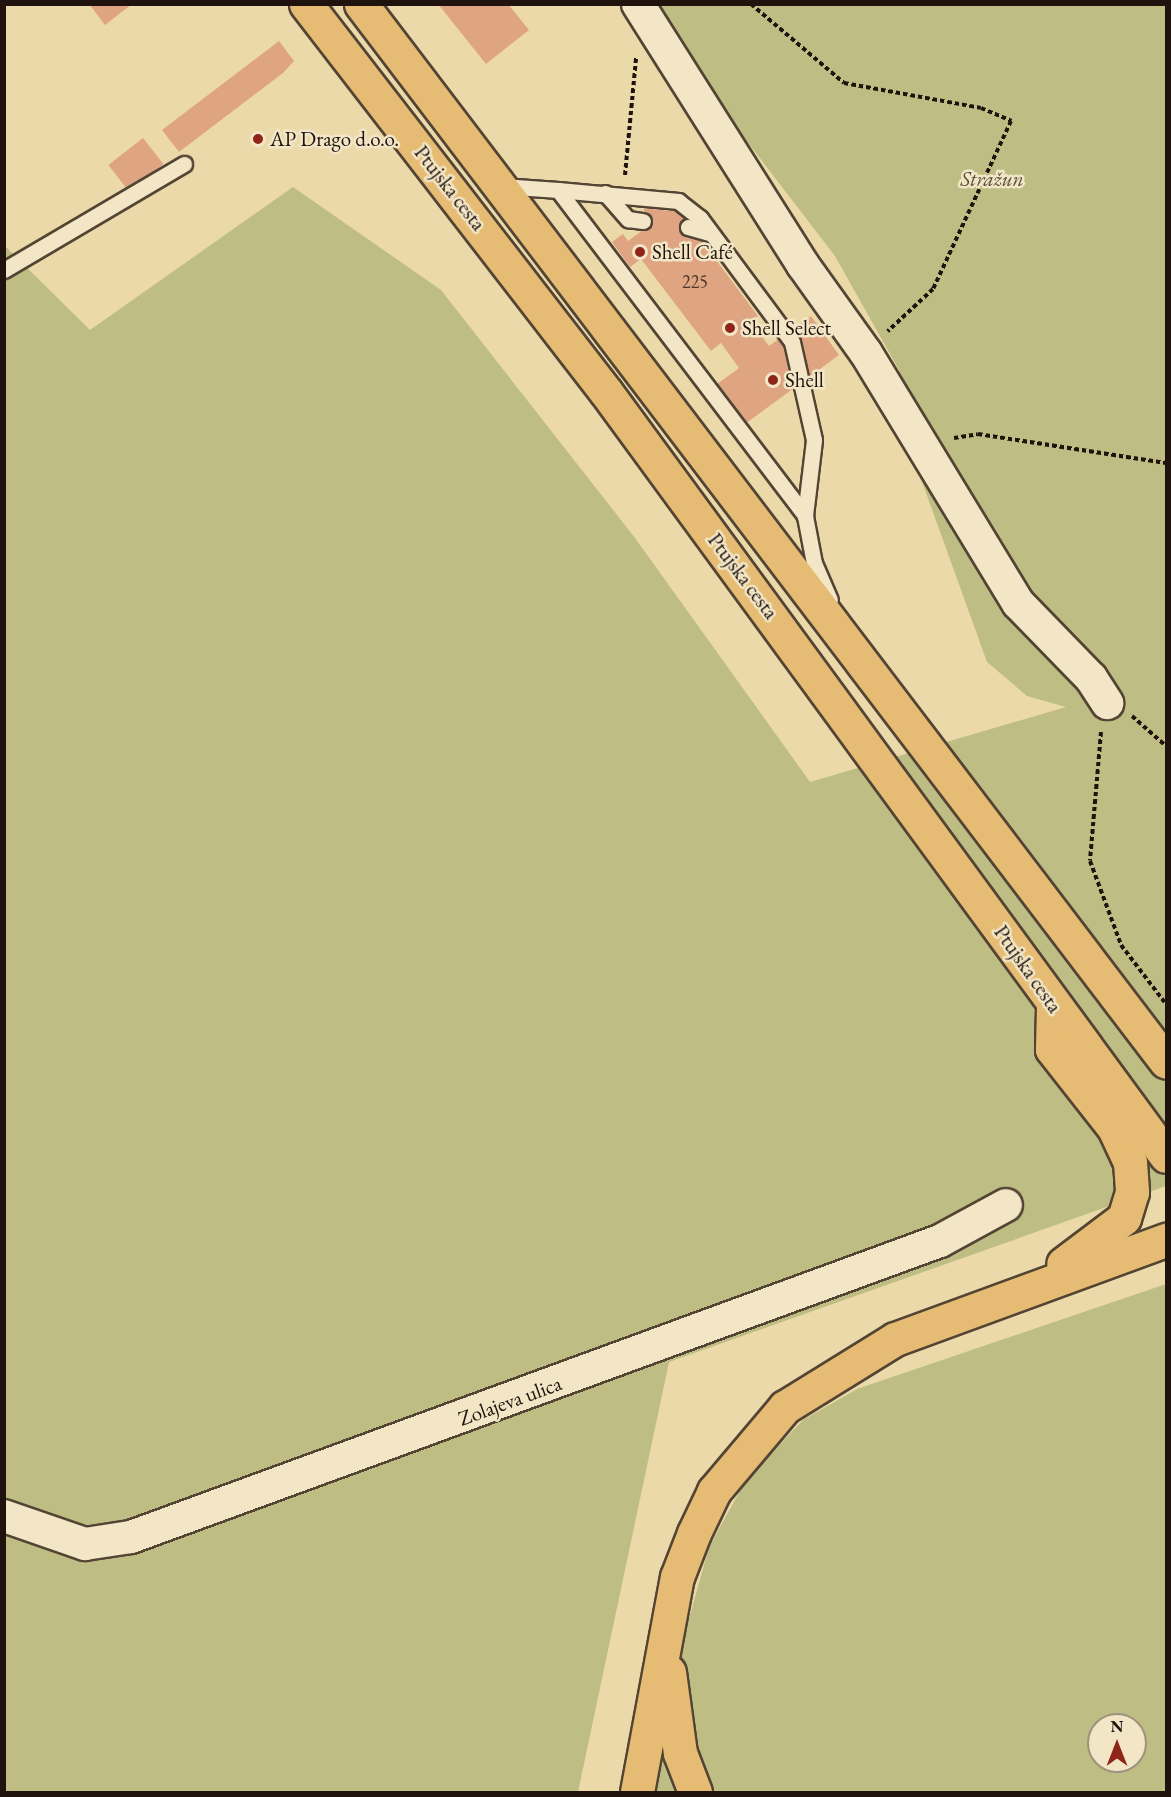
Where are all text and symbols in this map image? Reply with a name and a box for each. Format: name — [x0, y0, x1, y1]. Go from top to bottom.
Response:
place label: AP Drago d.o.o. — [270, 126, 399, 152]
marker: AP Drago d.o.o. — [251, 132, 265, 146]
street label: Ptujska cesta — [409, 140, 491, 236]
park label: Stražun — [961, 166, 1023, 192]
place label: Shell Café — [652, 239, 733, 265]
marker: Shell Café — [633, 245, 647, 259]
house number: 225 — [682, 271, 708, 293]
place label: Shell Select — [742, 315, 831, 341]
marker: Shell Select — [723, 321, 737, 335]
place label: Shell — [785, 367, 824, 393]
marker: Shell — [766, 373, 780, 387]
street label: Ptujska cesta — [702, 528, 784, 624]
street label: Ptujska cesta — [989, 920, 1067, 1018]
street label: Zolajeva ulica — [455, 1371, 565, 1431]
north arrow — [1087, 1713, 1147, 1773]
text: N — [1111, 1716, 1123, 1737]

